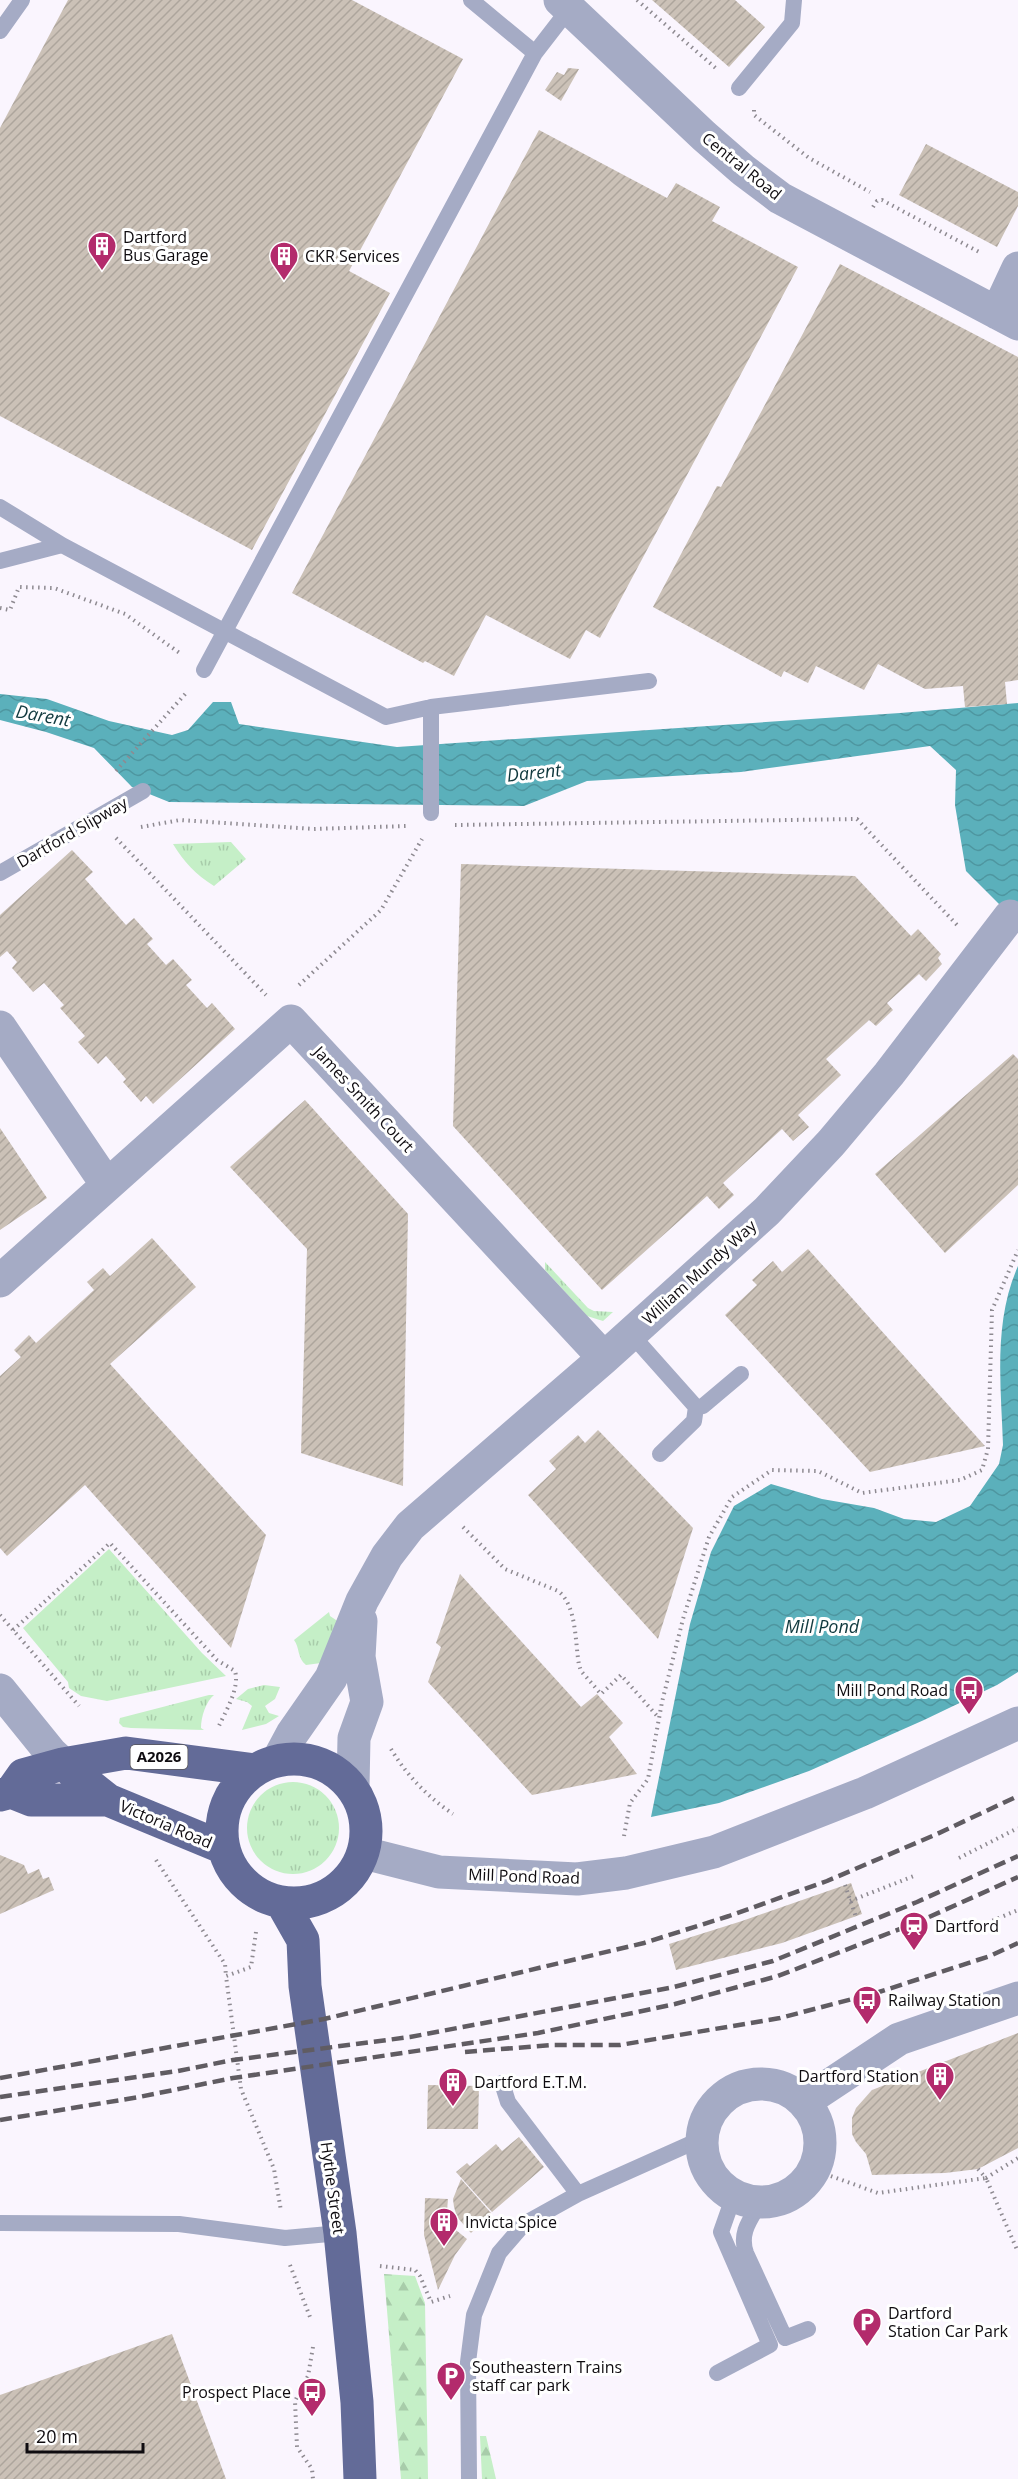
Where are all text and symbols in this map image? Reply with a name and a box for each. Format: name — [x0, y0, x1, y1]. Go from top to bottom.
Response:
street label: Central Road — [698, 127, 786, 205]
place label: Dartford Bus Garage — [123, 226, 209, 266]
building icon: Dartford Bus Garage — [86, 230, 118, 272]
building icon: CKR Services — [268, 240, 300, 282]
place label: CKR Services — [305, 245, 400, 267]
water label: Darent — [14, 698, 73, 732]
water label: Darent — [505, 757, 563, 787]
street label: Dartford Slipway — [13, 791, 132, 873]
street label: James Smith Court — [308, 1040, 419, 1157]
street label: William Mundy Way — [637, 1214, 762, 1329]
water label: Mill Pond — [785, 1614, 860, 1638]
bus stop icon: Mill Pond Road — [953, 1674, 985, 1716]
place label: Mill Pond Road — [836, 1679, 948, 1701]
road number: A2026 — [130, 1745, 188, 1769]
street label: Victoria Road — [116, 1795, 216, 1853]
street label: Mill Pond Road — [468, 1863, 580, 1889]
station icon: Dartford — [898, 1910, 930, 1952]
place label: Dartford — [935, 1915, 999, 1937]
bus stop icon: Railway Station — [851, 1984, 883, 2026]
place label: Railway Station — [888, 1989, 1001, 2011]
building icon: Dartford Station — [924, 2060, 956, 2102]
place label: Dartford Station — [798, 2065, 919, 2087]
building icon: Dartford E.T.M. — [437, 2066, 469, 2108]
place label: Dartford E.T.M. — [474, 2071, 587, 2093]
street label: Hythe Street — [316, 2140, 350, 2236]
building icon: Invicta Spice — [428, 2206, 460, 2248]
place label: Invicta Spice — [465, 2211, 557, 2233]
place label: Dartford Station Car Park — [888, 2302, 1008, 2342]
parking icon: Dartford Station Car Park — [851, 2306, 883, 2348]
place label: Southeastern Trains staff car park — [472, 2356, 622, 2396]
parking icon: Southeastern Trains staff car park — [435, 2360, 467, 2402]
bus stop icon: Prospect Place — [296, 2376, 328, 2418]
place label: Prospect Place — [182, 2381, 291, 2403]
scale bar — [27, 2416, 142, 2454]
text: 20 m — [36, 2424, 78, 2448]

